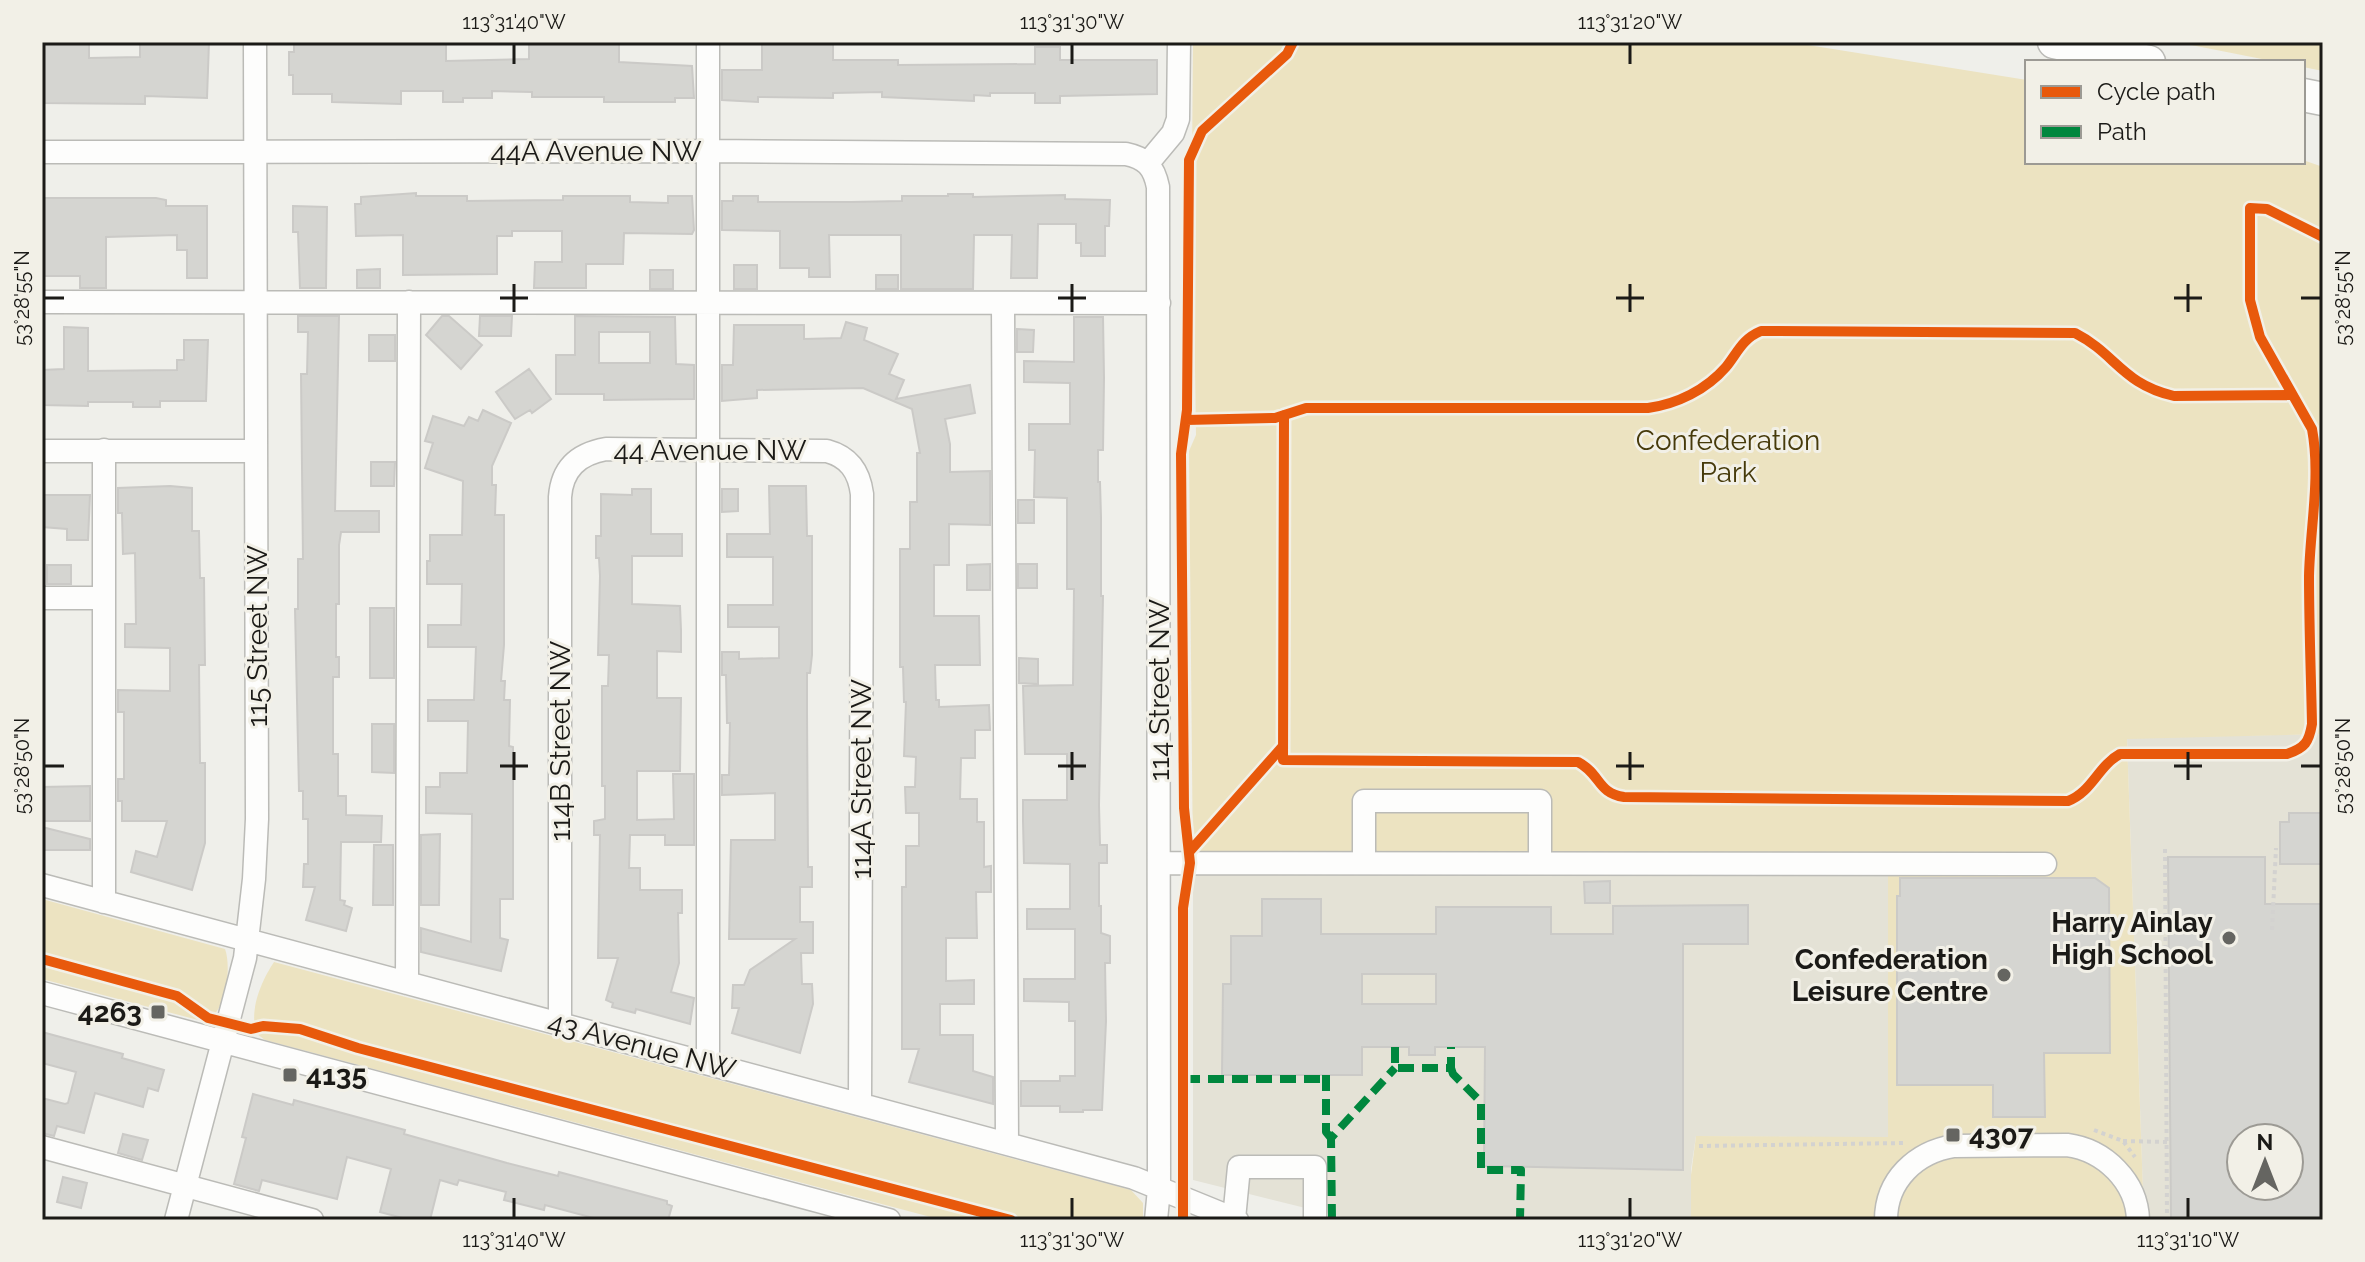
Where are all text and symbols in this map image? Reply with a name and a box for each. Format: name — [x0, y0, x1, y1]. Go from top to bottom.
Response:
text: 113°31'40"W — [462, 10, 566, 34]
text: 113°31'30"W — [1020, 10, 1124, 34]
text: 113°31'20"W — [1578, 10, 1682, 34]
legend — [2025, 60, 2305, 164]
text: Cycle path — [2097, 77, 2216, 106]
text: Path — [2097, 117, 2147, 146]
street label: 44A Avenue NW — [490, 135, 702, 168]
text: 53°28'55"N — [10, 250, 34, 346]
text: 53°28'55"N — [2331, 250, 2355, 346]
park label: Confederation Park — [1636, 424, 1820, 489]
street label: 44 Avenue NW — [613, 434, 807, 467]
street label: 115 Street NW — [241, 545, 274, 727]
street label: 114 Street NW — [1143, 599, 1176, 781]
street label: 114B Street NW — [544, 641, 577, 841]
street label: 114A Street NW — [845, 679, 878, 879]
text: 53°28'50"N — [10, 718, 34, 814]
text: 53°28'50"N — [2331, 718, 2355, 814]
place label: Harry Ainlay High School — [2051, 906, 2214, 971]
marker: Harry Ainlay High School — [2220, 929, 2238, 947]
place label: Confederation Leisure Centre — [1792, 943, 1988, 1008]
marker: Confederation Leisure Centre — [1995, 966, 2013, 984]
place label: 4263 — [78, 996, 142, 1029]
marker: 4263 — [149, 1003, 167, 1021]
street label: 43 Avenue NW — [544, 1005, 739, 1086]
place label: 4135 — [306, 1059, 367, 1092]
marker: 4135 — [281, 1066, 299, 1084]
place label: 4307 — [1969, 1119, 2034, 1152]
north arrow — [2225, 1122, 2305, 1202]
marker: 4307 — [1944, 1126, 1962, 1144]
text: N — [2257, 1129, 2273, 1155]
text: 113°31'40"W — [462, 1228, 566, 1252]
text: 113°31'30"W — [1020, 1228, 1124, 1252]
text: 113°31'20"W — [1578, 1228, 1682, 1252]
text: 113°31'10"W — [2137, 1228, 2239, 1252]

